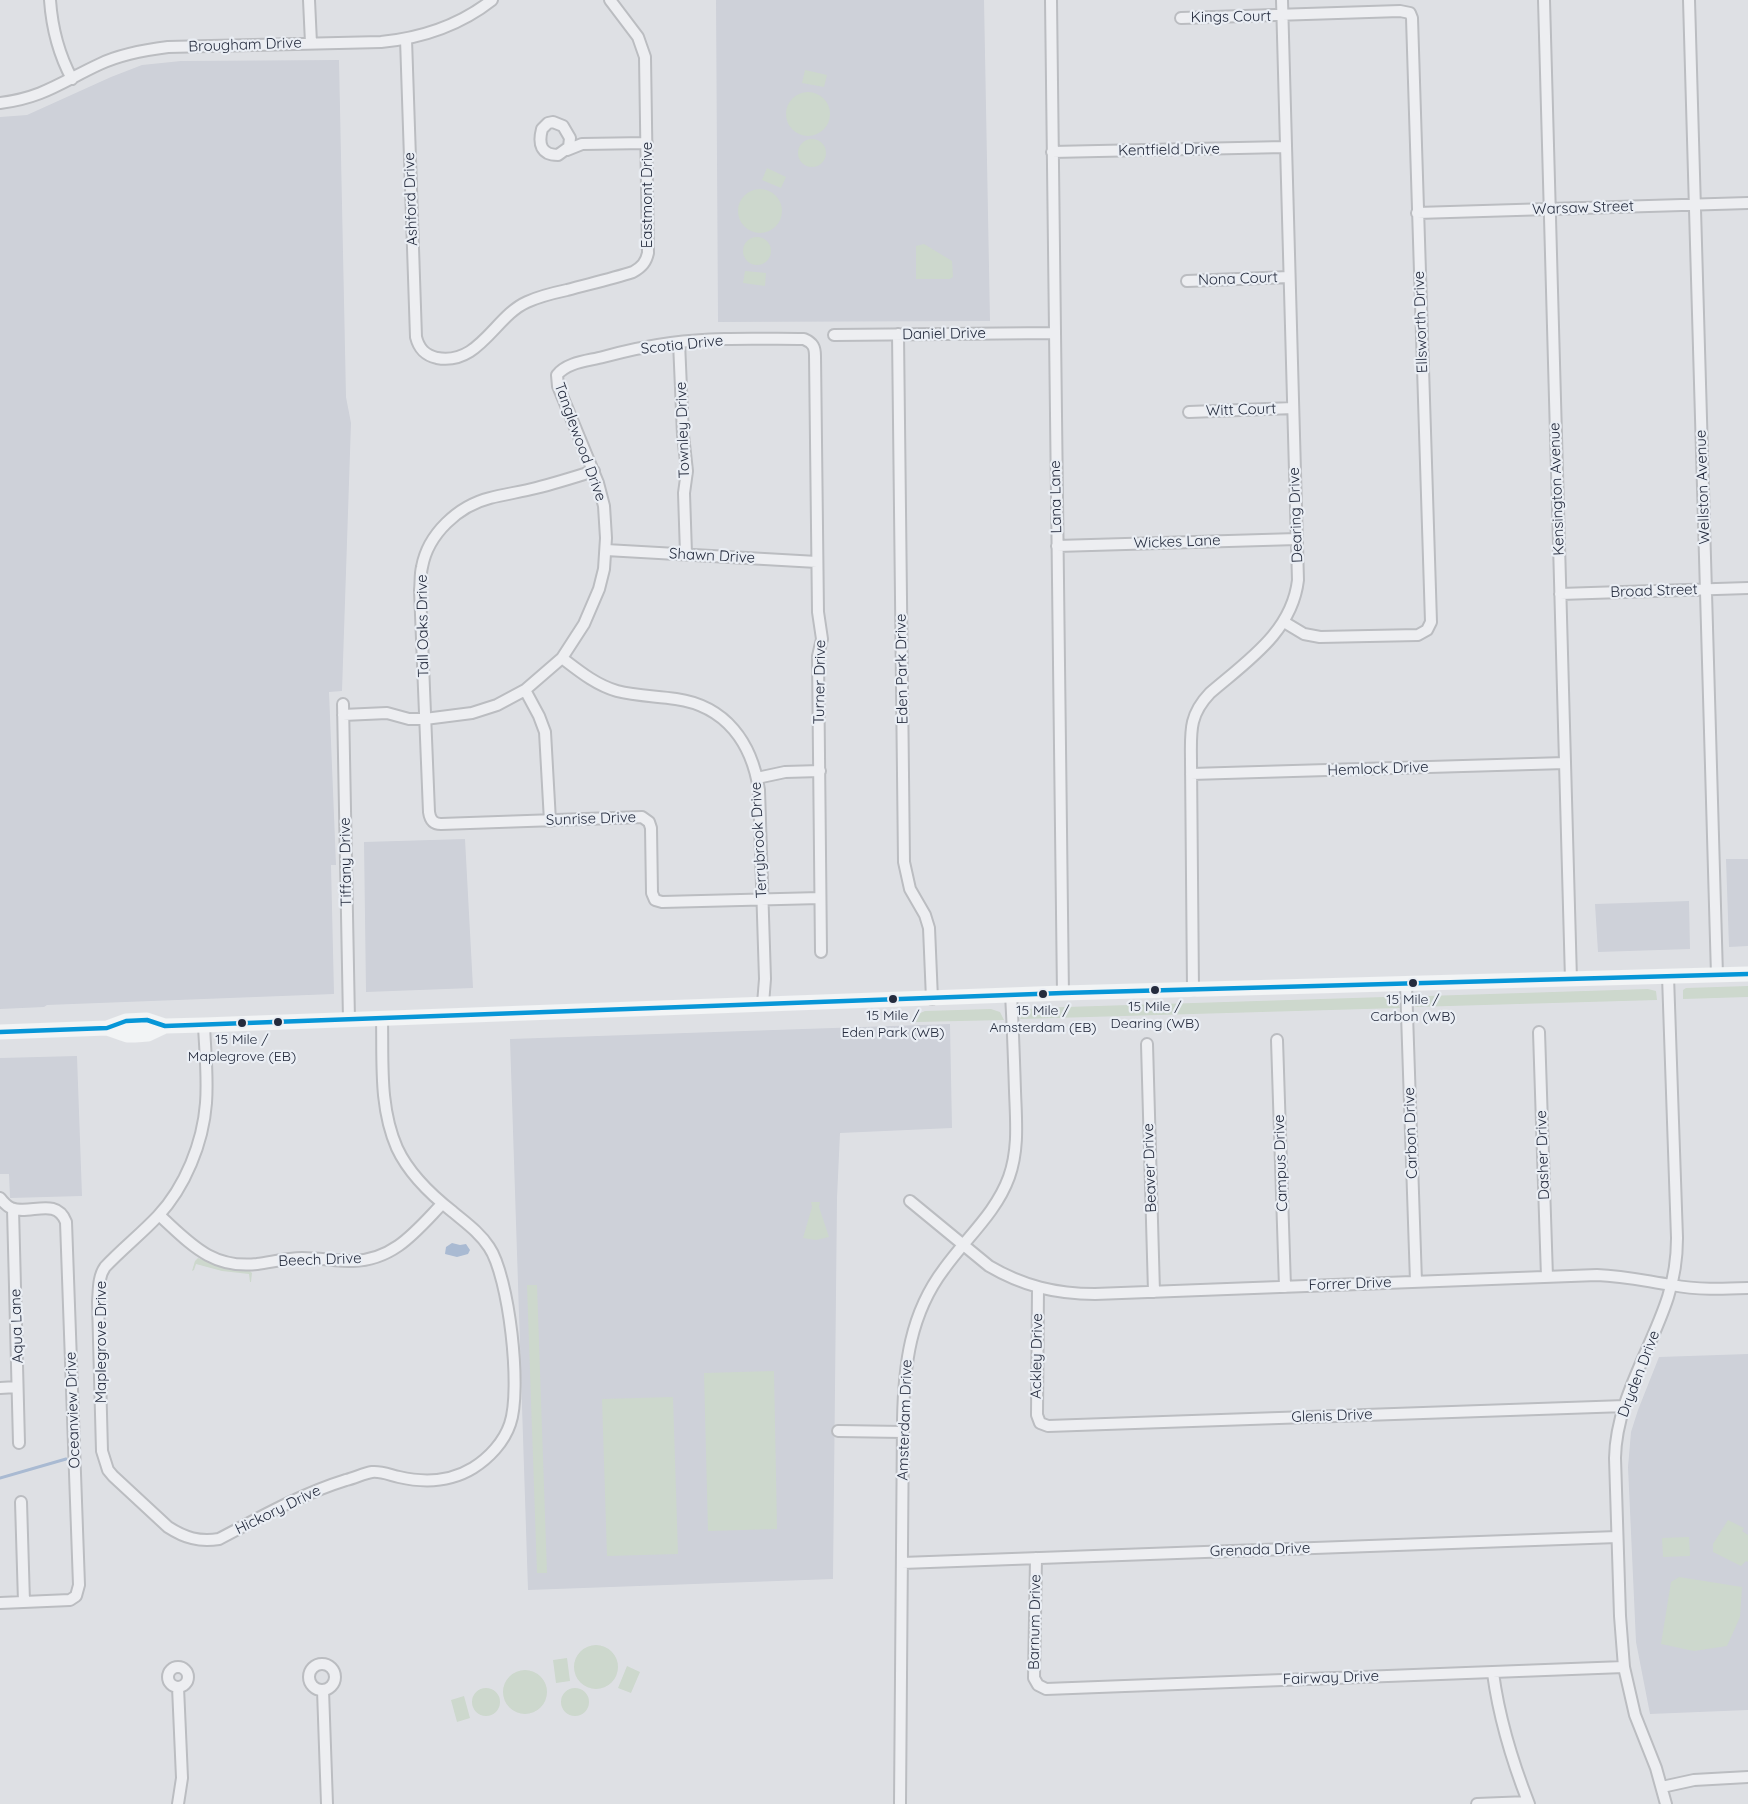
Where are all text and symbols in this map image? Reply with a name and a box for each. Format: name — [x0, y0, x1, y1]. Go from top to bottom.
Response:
street label: Kings Court — [1191, 7, 1271, 27]
street label: Brougham Drive — [188, 34, 302, 56]
street label: Kentfield Drive — [1118, 140, 1220, 160]
street label: Eastmont Drive — [638, 142, 656, 248]
street label: Ashford Drive — [400, 152, 422, 246]
street label: Warsaw Street — [1532, 197, 1634, 219]
street label: Nona Court — [1198, 269, 1278, 289]
street label: Ellsworth Drive — [1410, 271, 1432, 373]
street label: Daniel Drive — [902, 324, 986, 344]
street label: Scotia Drive — [640, 332, 724, 358]
street label: Tanglewood Drive — [550, 380, 610, 504]
street label: Townley Drive — [672, 381, 694, 479]
street label: Witt Court — [1206, 400, 1276, 420]
street label: Kensington Avenue — [1546, 422, 1568, 556]
street label: Wellston Avenue — [1692, 429, 1714, 545]
street label: Lana Lane — [1046, 460, 1066, 534]
street label: Dearing Drive — [1285, 467, 1307, 563]
street label: Wickes Lane — [1133, 531, 1221, 553]
street label: Shawn Drive — [669, 545, 755, 567]
street label: Tall Oaks Drive — [413, 574, 433, 678]
street label: Broad Street — [1610, 580, 1698, 602]
street label: Eden Park Drive — [892, 613, 912, 725]
street label: Turner Drive — [810, 640, 830, 724]
street label: Hemlock Drive — [1327, 758, 1429, 780]
street label: Terrybrook Drive — [747, 781, 771, 899]
street label: Sunrise Drive — [546, 808, 636, 830]
street label: Tiffany Drive — [336, 817, 356, 907]
marker: 15 Mile / Carbon (WB) — [1407, 977, 1419, 989]
marker: 15 Mile / Dearing (WB) — [1149, 984, 1161, 996]
marker: 15 Mile / Amsterdam (EB) — [1037, 988, 1049, 1000]
place label: 15 Mile / Carbon (WB) — [1371, 992, 1455, 1024]
marker: 15 Mile / Eden Park (WB) — [887, 993, 899, 1005]
place label: 15 Mile / Dearing (WB) — [1111, 999, 1199, 1032]
place label: 15 Mile / Amsterdam (EB) — [989, 1003, 1097, 1036]
place label: 15 Mile / Eden Park (WB) — [842, 1008, 944, 1040]
unlabelled marker — [272, 1016, 284, 1028]
marker: 15 Mile / Maplegrove (EB) — [236, 1017, 248, 1029]
place label: 15 Mile / Maplegrove (EB) — [188, 1032, 296, 1064]
street label: Carbon Drive — [1400, 1087, 1422, 1179]
street label: Dasher Drive — [1532, 1110, 1554, 1200]
street label: Campus Drive — [1270, 1114, 1292, 1212]
street label: Beaver Drive — [1139, 1123, 1161, 1213]
street label: Beech Drive — [278, 1250, 362, 1270]
street label: Forrer Drive — [1308, 1274, 1392, 1294]
street label: Maplegrove Drive — [92, 1281, 110, 1403]
street label: Aqua Lane — [7, 1288, 27, 1364]
street label: Ackley Drive — [1027, 1313, 1047, 1399]
street label: Dryden Drive — [1614, 1328, 1664, 1420]
street label: Oceanview Drive — [62, 1351, 84, 1469]
street label: Amsterdam Drive — [894, 1359, 916, 1481]
street label: Glenis Drive — [1291, 1406, 1373, 1426]
street label: Hickory Drive — [232, 1482, 324, 1538]
street label: Grenada Drive — [1209, 1539, 1311, 1561]
street label: Barnum Drive — [1025, 1574, 1045, 1670]
street label: Fairway Drive — [1283, 1667, 1379, 1689]

